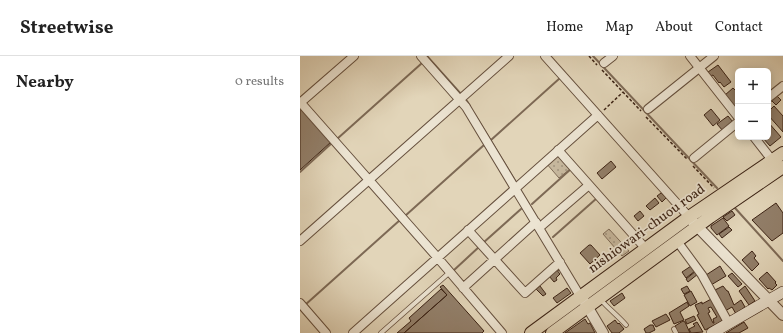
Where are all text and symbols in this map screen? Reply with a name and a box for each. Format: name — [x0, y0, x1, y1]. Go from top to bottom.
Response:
text: Streetwise — [20, 15, 113, 41]
text: Home — [546, 18, 583, 37]
text: Map — [605, 18, 633, 37]
text: About — [655, 18, 693, 37]
text: Contact — [715, 18, 763, 37]
map controls — [735, 68, 771, 140]
button: + — [735, 68, 771, 104]
text: Nearby — [16, 71, 74, 94]
text: 0 results — [235, 73, 284, 91]
button: − — [735, 104, 771, 140]
street label: nishiowari-chuou road — [585, 180, 710, 278]

